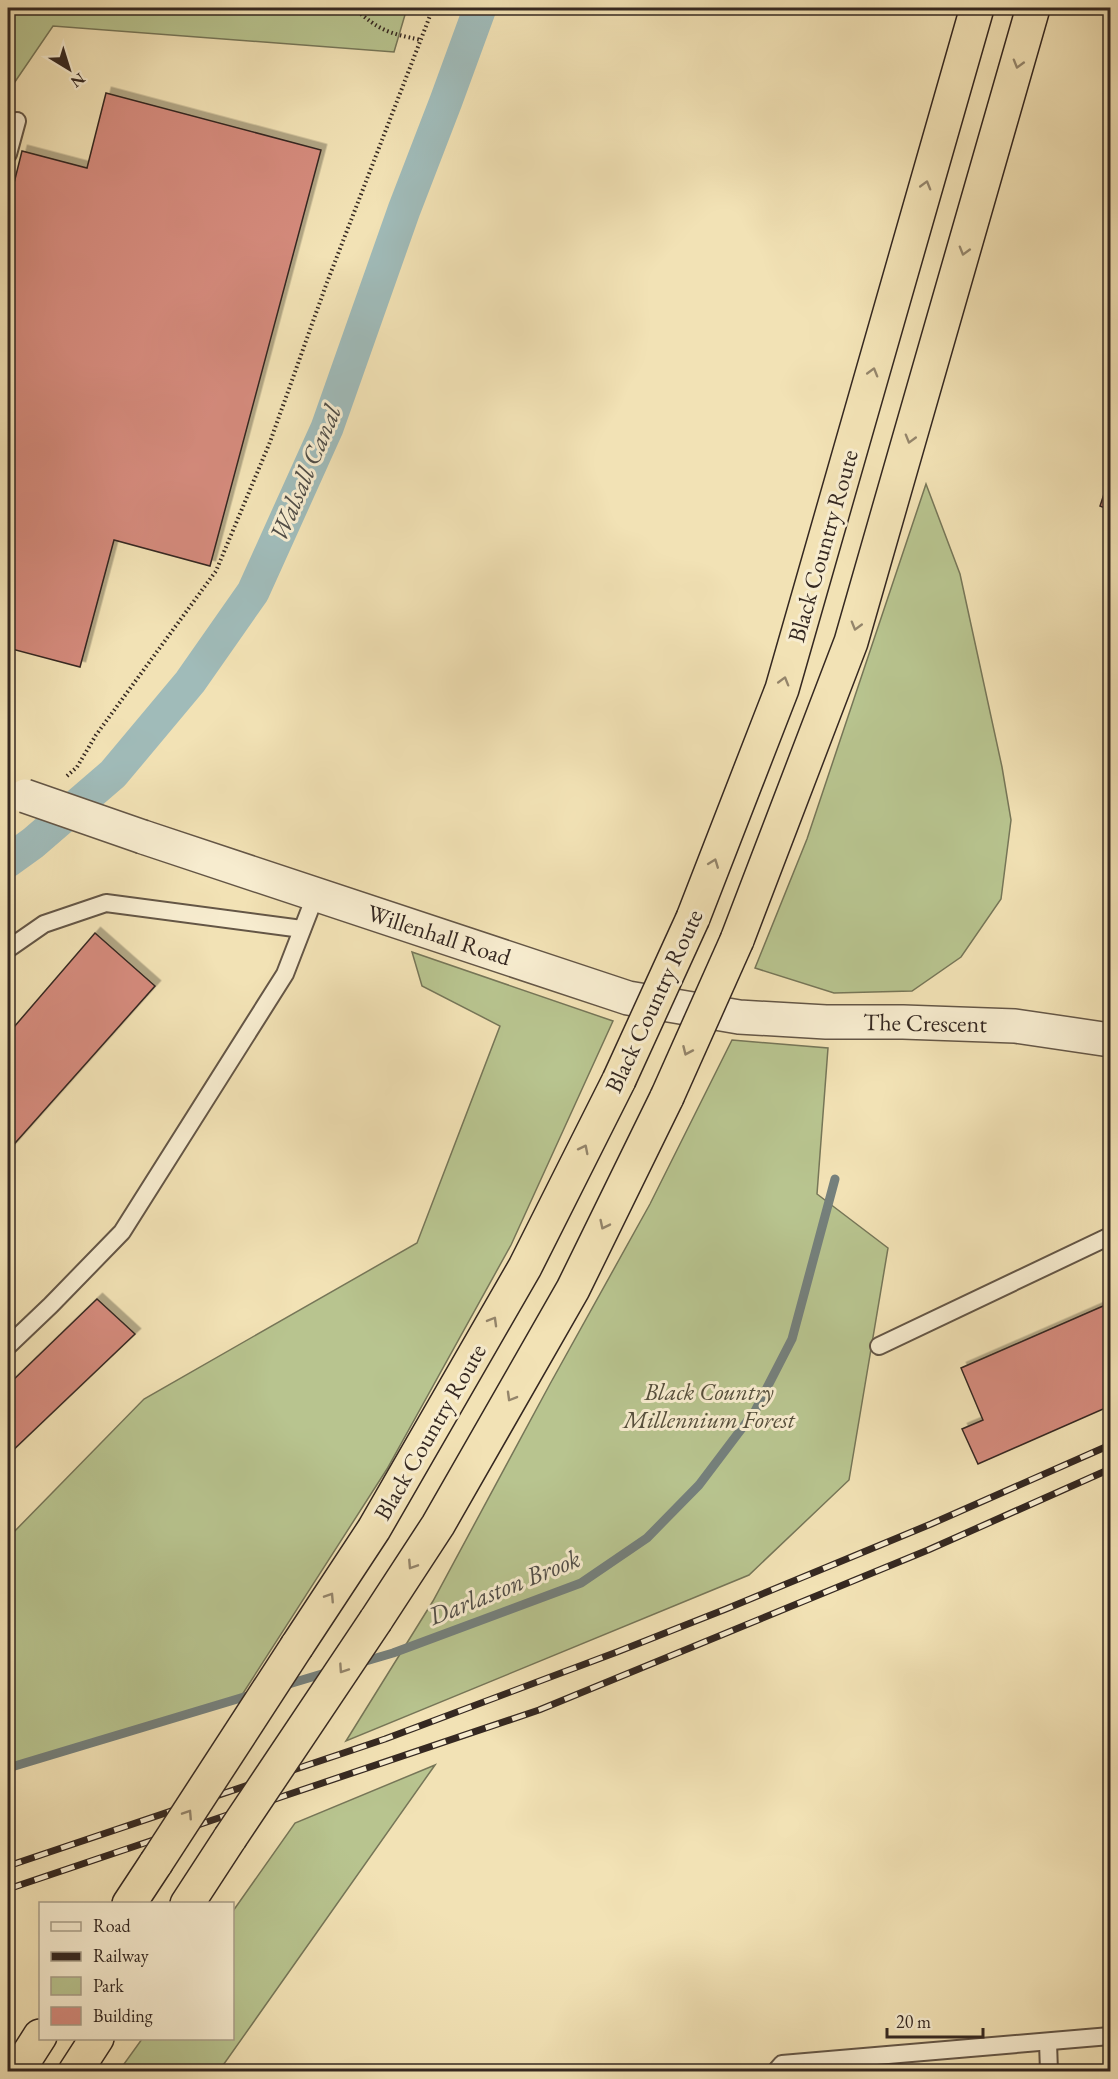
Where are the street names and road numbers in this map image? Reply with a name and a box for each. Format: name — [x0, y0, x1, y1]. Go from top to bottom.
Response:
street label: Black Country Route — [780, 446, 865, 646]
street label: Willenhall Road — [363, 897, 516, 973]
street label: Black Country Route — [597, 904, 710, 1097]
street label: The Crescent — [863, 1006, 988, 1039]
street label: Black Country Route — [366, 1338, 493, 1526]

